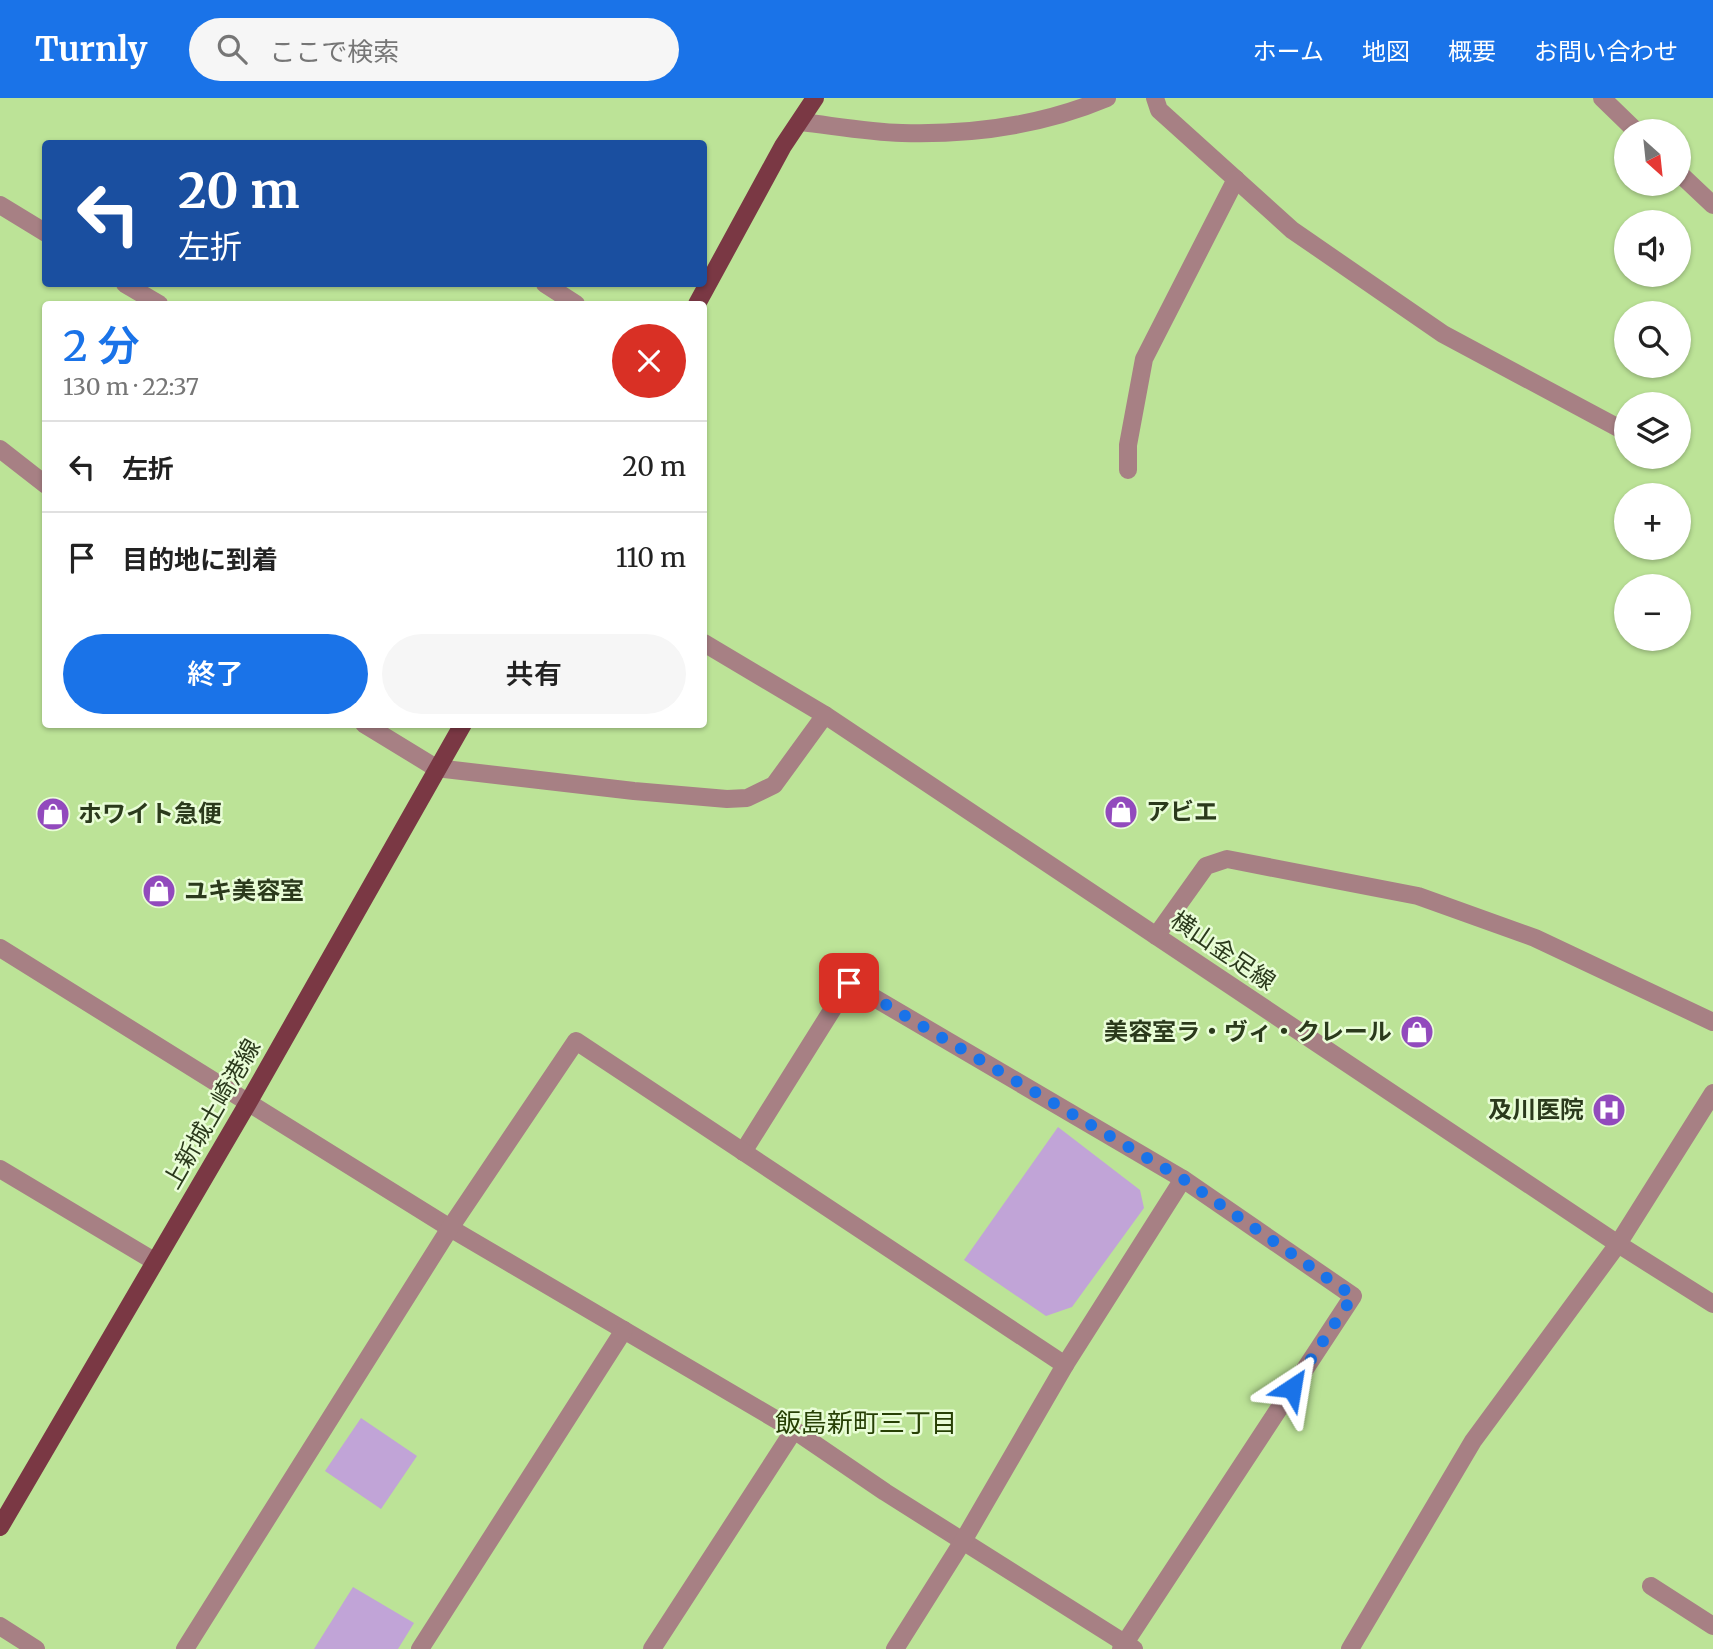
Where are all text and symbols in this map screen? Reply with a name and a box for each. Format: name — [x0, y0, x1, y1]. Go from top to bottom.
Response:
search box — [189, 18, 679, 81]
text: Turnly — [35, 29, 147, 70]
icon: search — [213, 30, 251, 68]
text: ここで検索 — [269, 35, 399, 68]
text: ホーム — [1253, 36, 1324, 67]
text: 地図 — [1362, 36, 1410, 67]
text: 概要 — [1448, 36, 1496, 67]
text: お問い合わせ — [1534, 36, 1678, 67]
north arrow — [1614, 119, 1690, 196]
map controls — [1614, 119, 1691, 651]
text: 20 m — [178, 160, 299, 221]
icon: left — [63, 168, 154, 259]
button: sound — [1614, 210, 1691, 287]
text: 左折 — [178, 227, 242, 267]
button: search — [1614, 301, 1691, 378]
text: 2 分 — [63, 320, 140, 372]
button: close — [612, 324, 686, 398]
text: 130 m · 22:37 — [63, 372, 199, 401]
button: layers — [1614, 392, 1691, 469]
icon: left — [63, 448, 101, 486]
text: 20 m — [622, 450, 686, 483]
text: 左折 — [122, 452, 174, 485]
button: + — [1614, 483, 1691, 560]
icon: arrive — [63, 539, 101, 577]
text: 110 m — [616, 541, 686, 574]
text: 目的地に到着 — [122, 543, 278, 576]
button: − — [1614, 574, 1691, 651]
button: 終了 — [63, 634, 368, 714]
button: 共有 — [382, 634, 686, 714]
shop icon: アビエ — [1102, 793, 1140, 831]
shop icon: ホワイト急便 — [34, 795, 72, 833]
place label: アビエ — [1146, 796, 1218, 827]
place label: ホワイト急便 — [78, 798, 222, 829]
shop icon: ユキ美容室 — [140, 872, 178, 910]
place label: ユキ美容室 — [184, 875, 304, 906]
street label: 横山金足線 — [1165, 904, 1282, 997]
pin — [819, 953, 879, 1013]
icon: arrive — [830, 964, 868, 1002]
shop icon: 美容室ラ・ヴィ・クレール — [1398, 1013, 1436, 1051]
place label: 美容室ラ・ヴィ・クレール — [1104, 1016, 1392, 1047]
street label: 上新城土崎港線 — [156, 1033, 267, 1194]
hospital icon: 及川医院 — [1590, 1091, 1628, 1129]
place label: 及川医院 — [1488, 1094, 1584, 1125]
position arrow — [1255, 1351, 1329, 1425]
district label: 飯島新町三丁目 — [775, 1406, 957, 1439]

